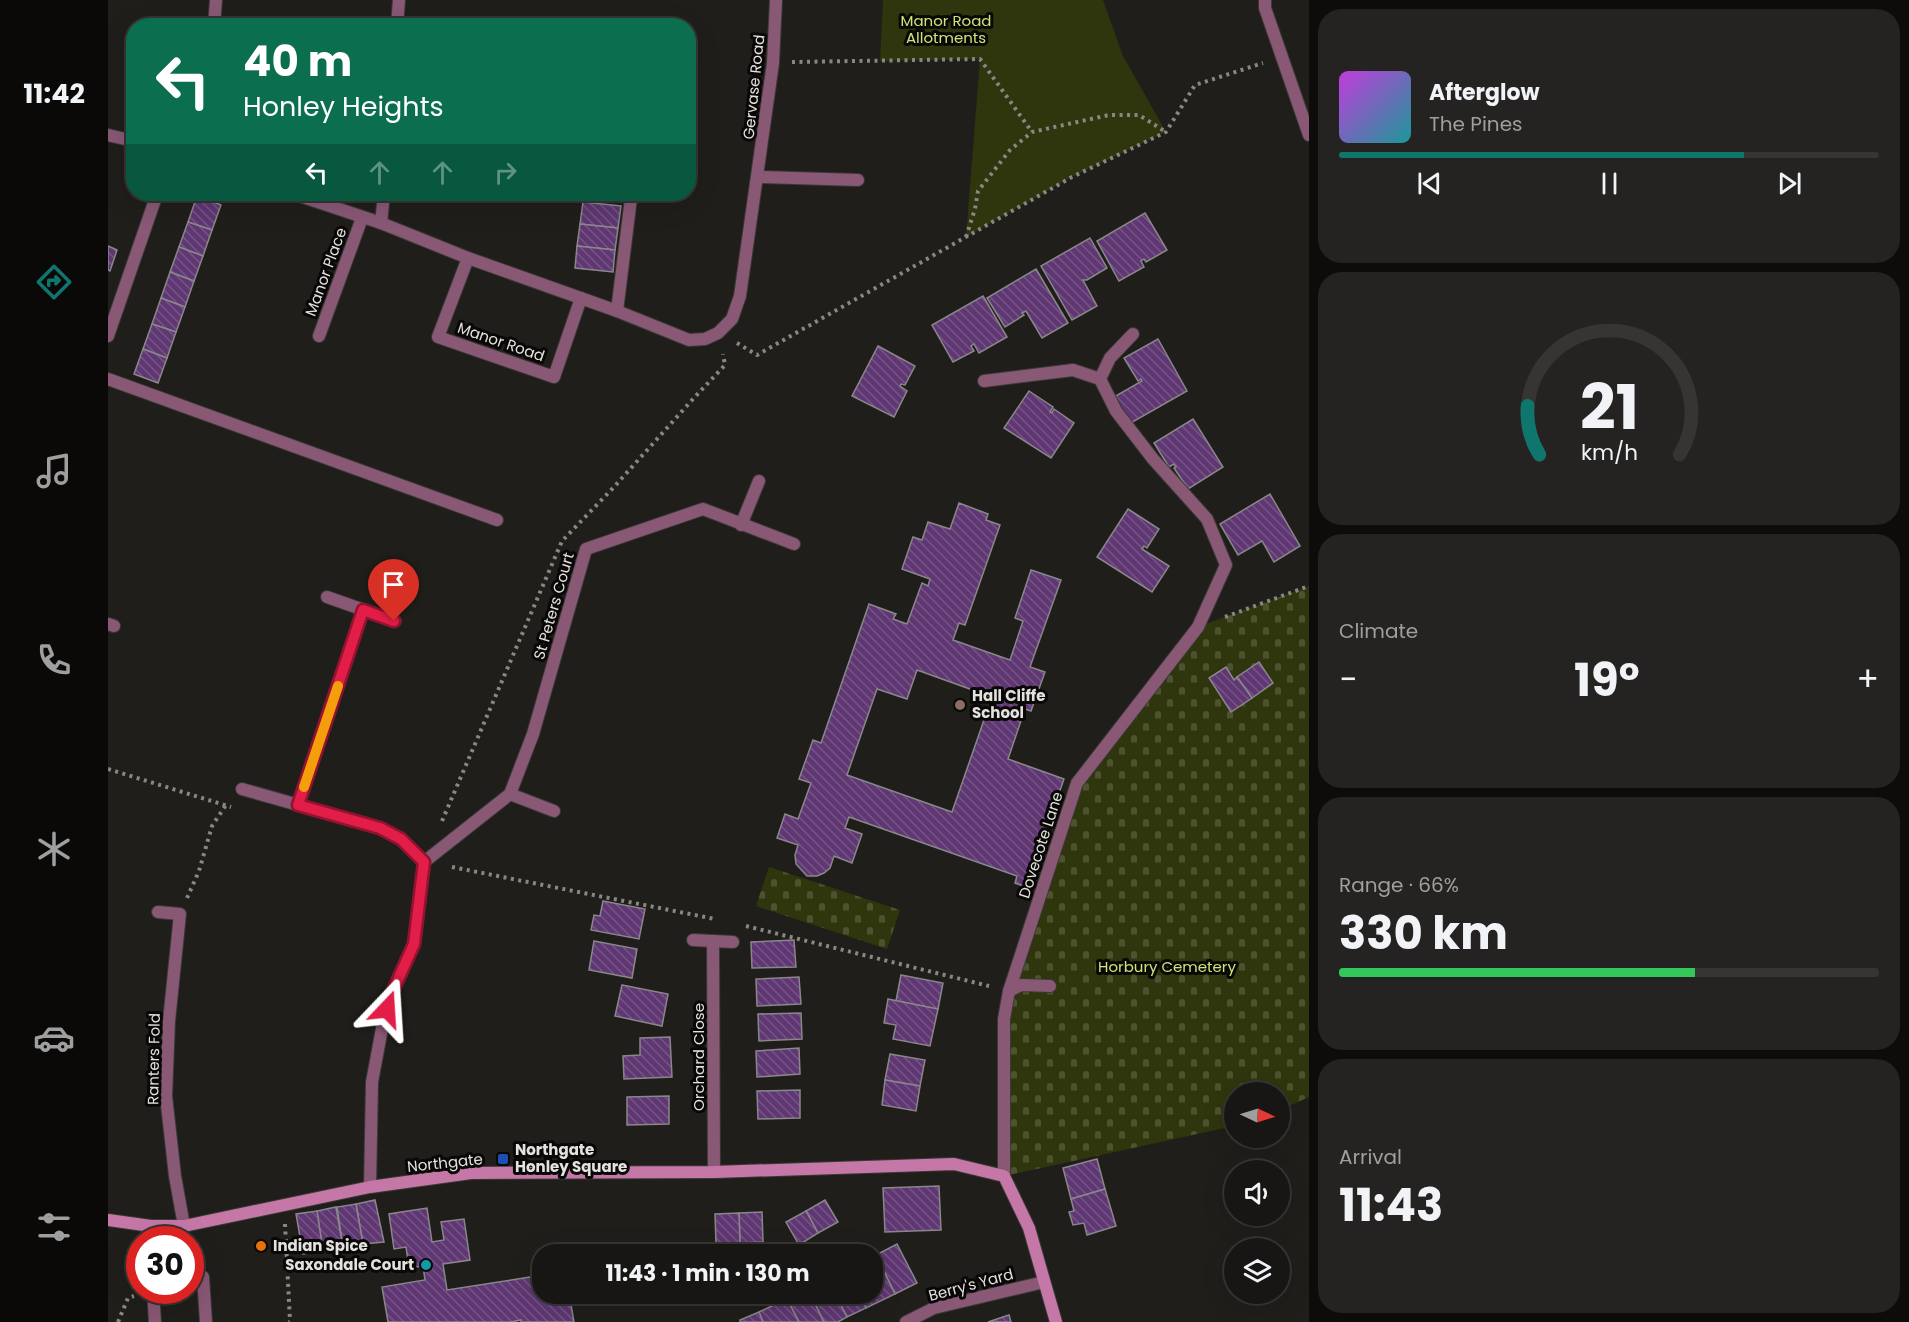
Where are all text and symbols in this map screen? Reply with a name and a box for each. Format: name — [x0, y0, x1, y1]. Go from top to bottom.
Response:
park label: Manor Road Allotments — [901, 10, 991, 48]
text: 40 m — [243, 32, 352, 91]
street label: Gervase Road — [738, 34, 769, 140]
icon: left — [144, 42, 222, 120]
text: 11:42 — [23, 75, 85, 112]
text: Afterglow — [1429, 77, 1540, 108]
text: Honley Heights — [243, 88, 444, 125]
text: The Pines — [1429, 110, 1523, 138]
icon: left — [300, 156, 333, 189]
icon: ahead — [363, 156, 396, 189]
icon: ahead — [426, 156, 459, 189]
icon: right — [489, 156, 522, 189]
icon: previous — [1413, 167, 1446, 200]
icon: pause — [1593, 167, 1626, 200]
icon: next — [1773, 167, 1806, 200]
street label: Manor Place — [300, 225, 351, 319]
icon: directions — [33, 261, 75, 303]
street label: Manor Road — [455, 317, 548, 366]
text: 21 — [1579, 364, 1639, 452]
text: km/h — [1580, 438, 1638, 469]
icon: music — [33, 450, 75, 492]
street label: St Peters Court — [528, 550, 579, 662]
pin — [368, 559, 419, 621]
icon: arrive — [377, 568, 410, 601]
text: Climate — [1339, 617, 1418, 645]
icon: phone — [33, 639, 75, 681]
text: 19° — [1574, 649, 1640, 712]
text: − — [1339, 656, 1357, 703]
text: + — [1856, 656, 1879, 703]
place label: Hall Cliffe School — [972, 685, 1046, 723]
marker: Hall Cliffe School — [953, 698, 967, 712]
street label: Dovecote Lane — [1013, 789, 1068, 901]
icon: climate — [33, 828, 75, 870]
text: Range · 66% — [1339, 871, 1459, 899]
text: 330 km — [1339, 902, 1508, 965]
park label: Horbury Cemetery — [1098, 956, 1236, 977]
position arrow — [355, 977, 419, 1041]
street label: Orchard Close — [688, 1003, 709, 1111]
street label: Ranters Fold — [142, 1013, 165, 1105]
icon: car — [33, 1017, 75, 1059]
north arrow — [1224, 1082, 1290, 1148]
map controls — [1224, 1082, 1290, 1304]
place label: Northgate Honley Square — [515, 1139, 627, 1177]
text: Arrival — [1339, 1143, 1402, 1171]
street label: Northgate — [406, 1148, 484, 1177]
marker: Northgate Honley Square — [496, 1152, 510, 1166]
button: sound — [1224, 1160, 1290, 1226]
text: 11:43 — [1339, 1174, 1443, 1237]
icon: filters — [33, 1206, 75, 1248]
speed limit sign: 30 — [126, 1226, 204, 1304]
place label: Indian Spice — [273, 1235, 368, 1256]
button: layers — [1224, 1238, 1290, 1304]
marker: Indian Spice — [254, 1239, 268, 1253]
place label: Saxondale Court — [285, 1254, 414, 1275]
marker: Saxondale Court — [419, 1258, 433, 1272]
text: 11:43 · 1 min · 130 m — [605, 1258, 810, 1289]
street label: Berry's Yard — [926, 1263, 1016, 1306]

